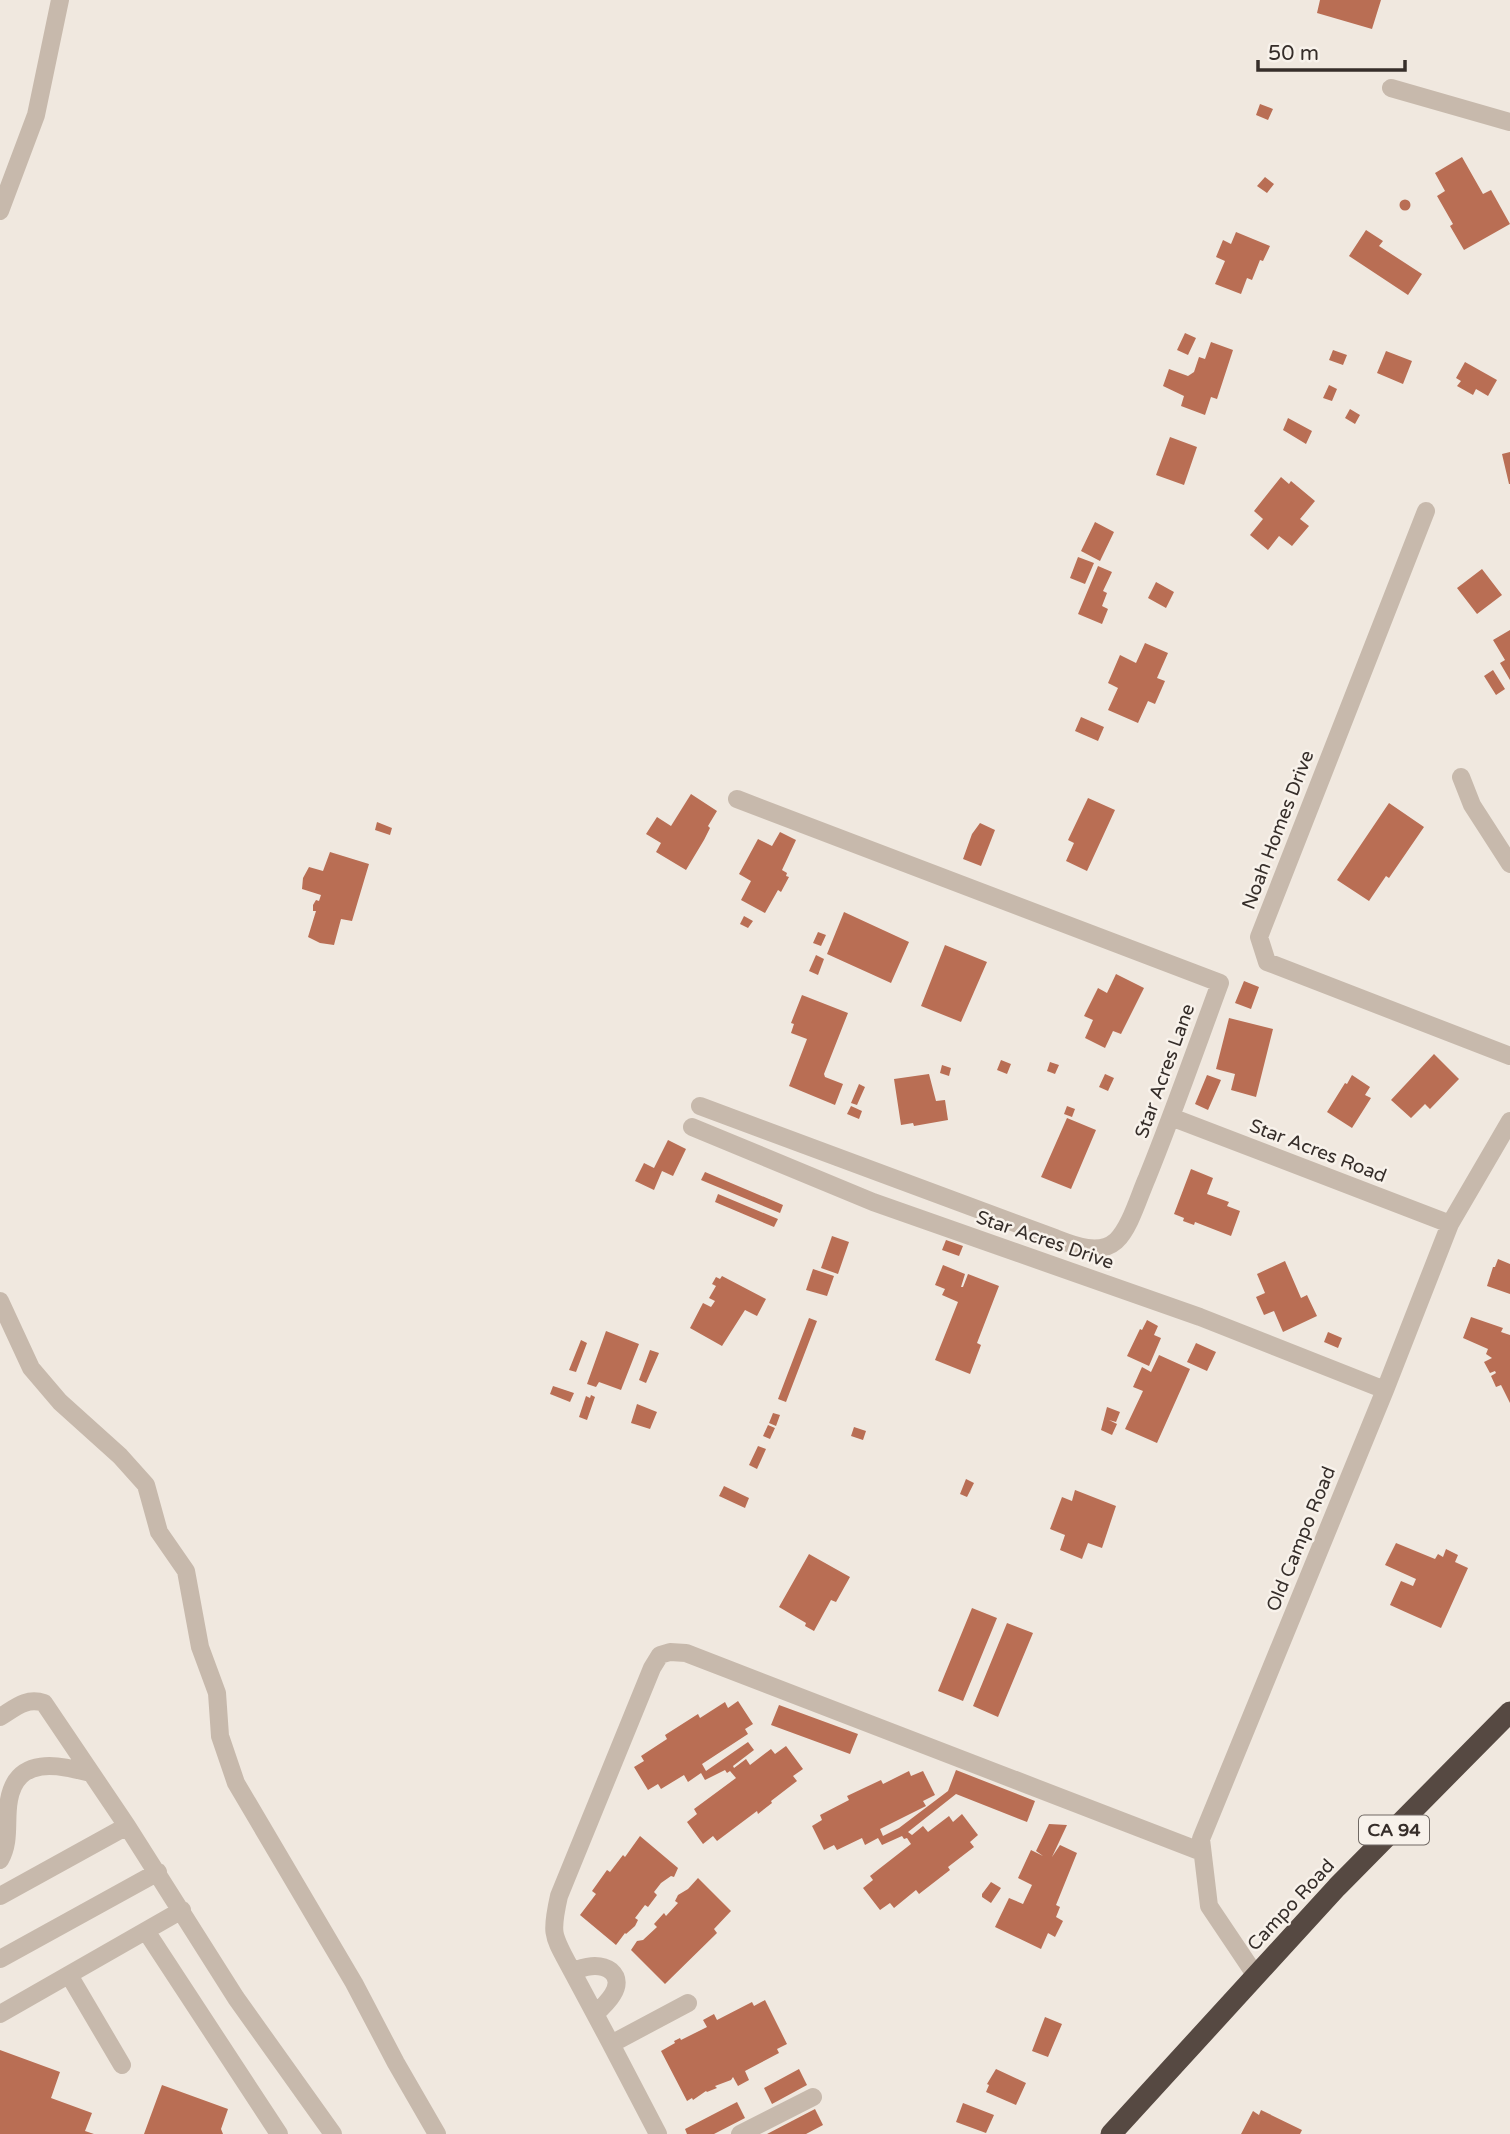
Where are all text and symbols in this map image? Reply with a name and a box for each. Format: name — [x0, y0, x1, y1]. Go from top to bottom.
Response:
scale bar — [1258, 28, 1405, 72]
text: 50 m — [1268, 41, 1319, 66]
street label: Noah Homes Drive — [1238, 747, 1318, 913]
street label: Star Acres Lane — [1131, 1001, 1199, 1141]
street label: Star Acres Road — [1246, 1115, 1390, 1187]
street label: Star Acres Drive — [973, 1206, 1117, 1274]
street label: Old Campo Road — [1262, 1463, 1340, 1615]
road number: CA 94 — [1359, 1816, 1429, 1844]
street label: Campo Road — [1243, 1855, 1339, 1955]

